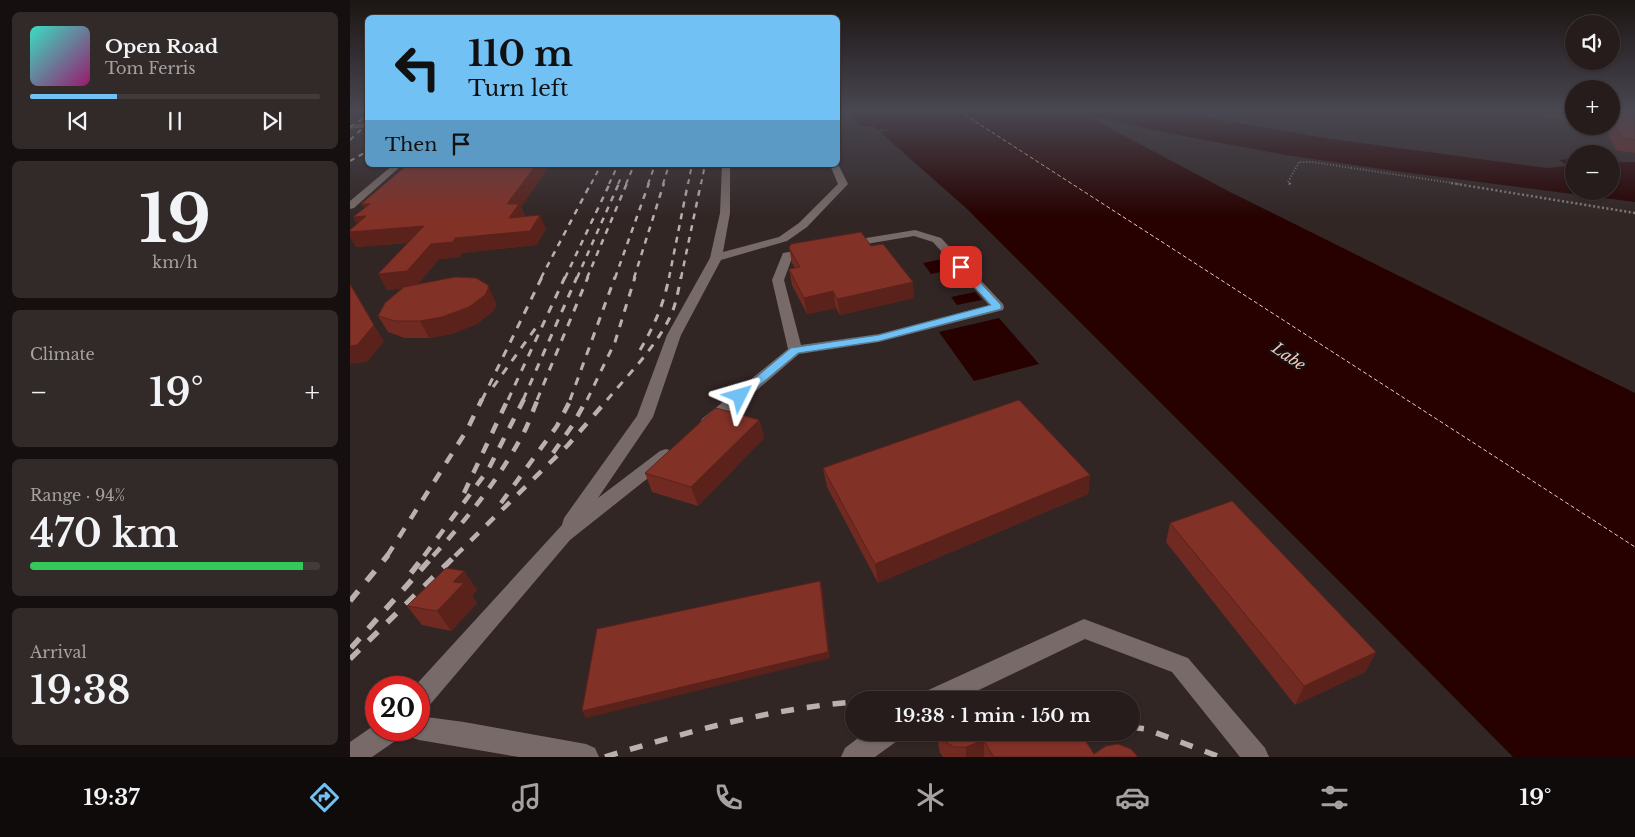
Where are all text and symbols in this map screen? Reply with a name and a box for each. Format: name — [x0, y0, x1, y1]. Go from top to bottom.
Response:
map controls — [1565, 15, 1620, 200]
button: sound — [1565, 15, 1620, 70]
text: 110 m — [468, 32, 573, 75]
text: Open Road — [105, 35, 218, 58]
icon: left — [385, 35, 450, 100]
text: Tom Ferris — [105, 58, 196, 78]
text: Turn left — [468, 75, 568, 102]
button: + — [1565, 80, 1620, 135]
icon: previous — [64, 107, 92, 135]
icon: pause — [161, 107, 189, 135]
icon: next — [258, 107, 286, 135]
icon: arrive — [447, 130, 475, 158]
text: Then — [385, 133, 437, 156]
button: − — [1565, 145, 1620, 200]
text: 19 — [139, 179, 211, 260]
pin — [940, 246, 982, 288]
text: km/h — [152, 252, 198, 272]
icon: arrive — [947, 253, 975, 281]
water label: Labe — [1268, 337, 1310, 375]
text: Climate — [30, 344, 95, 364]
text: 19° — [149, 369, 204, 416]
position arrow — [713, 369, 765, 421]
text: − — [30, 375, 48, 410]
text: + — [305, 375, 320, 410]
text: Range · 94% — [30, 485, 125, 505]
text: 470 km — [30, 510, 179, 557]
text: Arrival — [30, 642, 87, 662]
text: 19:38 — [30, 667, 130, 714]
speed limit sign: 20 — [365, 676, 430, 741]
text: 19:38 · 1 min · 150 m — [895, 704, 1090, 727]
icon: directions — [307, 780, 342, 815]
icon: music — [509, 780, 544, 815]
icon: phone — [711, 780, 746, 815]
icon: climate — [913, 780, 948, 815]
icon: car — [1115, 780, 1150, 815]
icon: filters — [1317, 780, 1352, 815]
text: 19:37 — [84, 784, 140, 811]
text: 19° — [1520, 784, 1551, 811]

